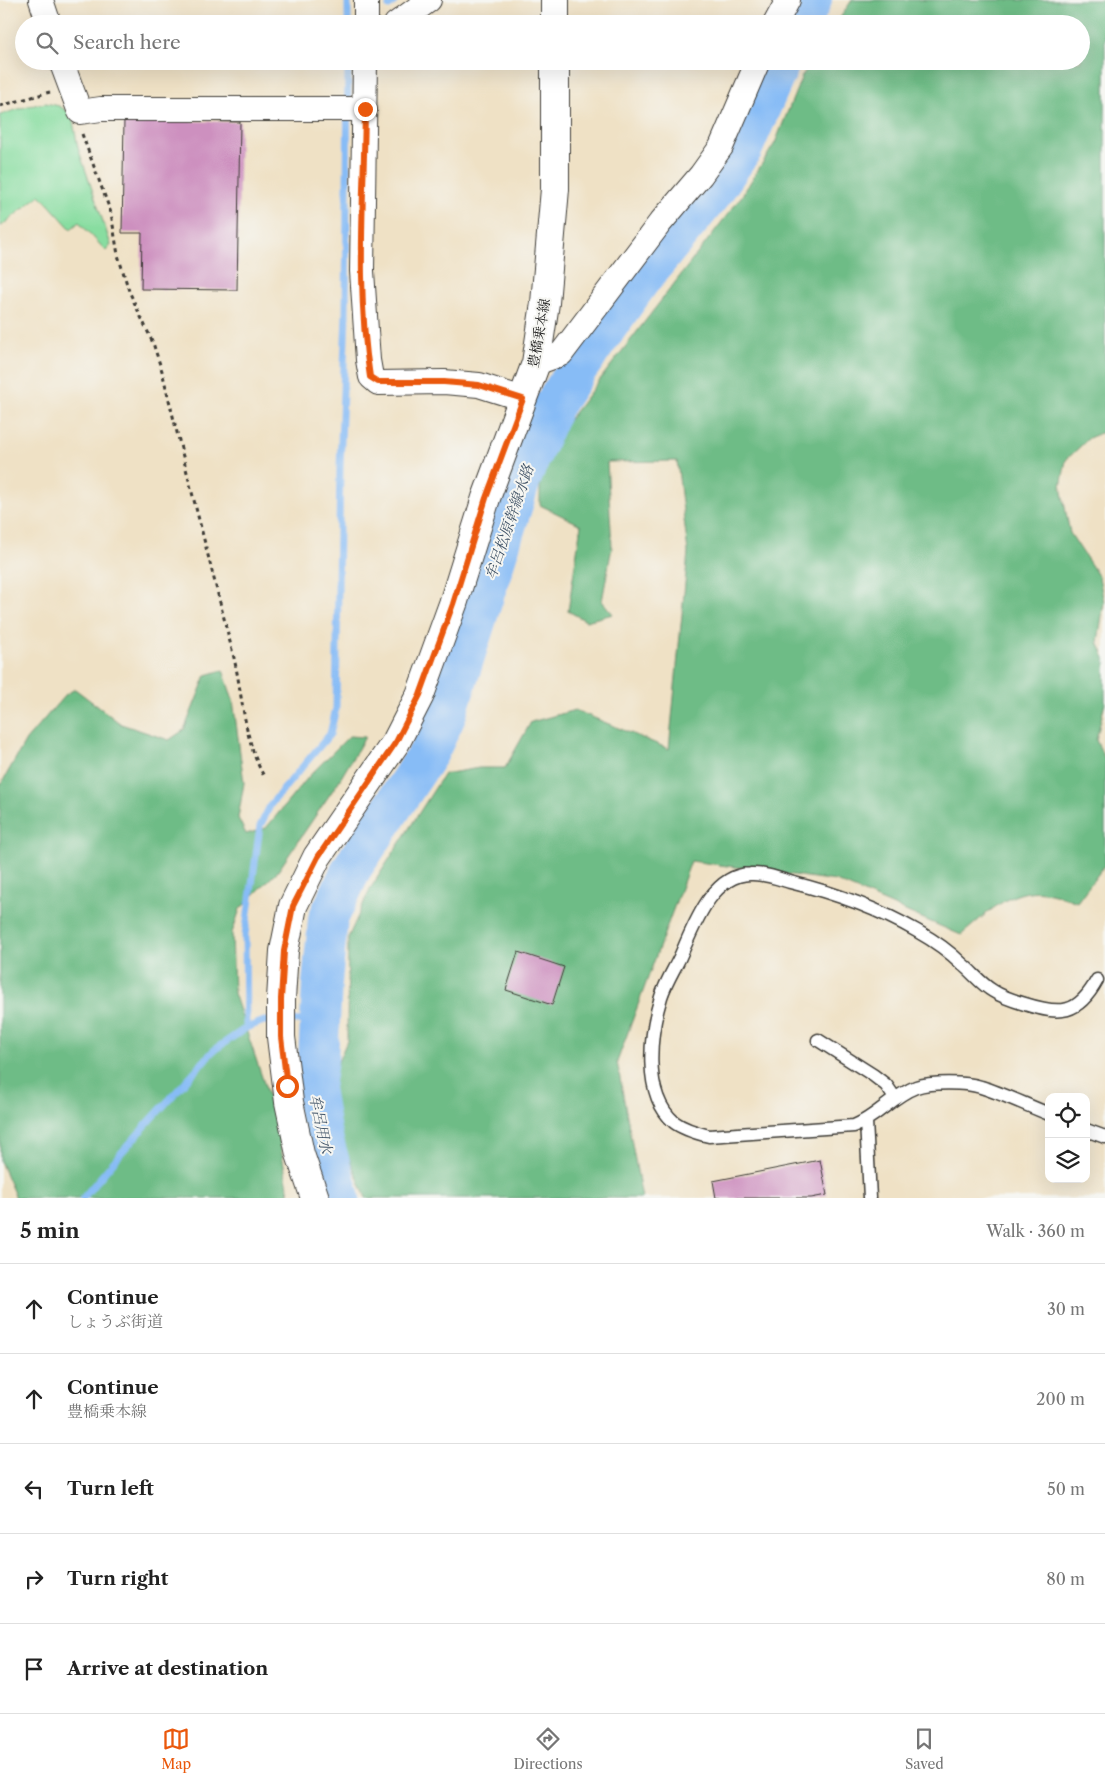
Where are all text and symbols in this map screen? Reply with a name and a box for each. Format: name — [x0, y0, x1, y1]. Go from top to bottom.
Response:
search box — [15, 15, 1090, 70]
icon: search — [33, 29, 61, 57]
text: Search here — [73, 31, 181, 54]
route end — [354, 98, 377, 121]
street label: 豊橋乗本線 — [524, 297, 554, 369]
water label: 牟呂松原幹線水路 — [480, 461, 538, 582]
route start — [276, 1075, 299, 1098]
water label: 牟呂用水 — [305, 1093, 337, 1157]
map controls — [1045, 1093, 1090, 1183]
button: locate — [1045, 1093, 1090, 1138]
button: layers — [1045, 1138, 1090, 1183]
text: 5 min — [20, 1218, 80, 1243]
text: Walk · 360 m — [986, 1221, 1085, 1241]
text: Continue — [67, 1286, 159, 1309]
icon: ahead — [20, 1295, 48, 1323]
text: 30 m — [1047, 1299, 1085, 1319]
text: しょうぶ街道 — [67, 1311, 163, 1331]
text: Continue — [67, 1376, 159, 1399]
icon: ahead — [20, 1385, 48, 1413]
text: 200 m — [1036, 1389, 1085, 1409]
text: 豊橋乗本線 — [67, 1401, 147, 1421]
icon: left — [20, 1475, 48, 1503]
text: Turn left — [67, 1477, 154, 1500]
text: 50 m — [1047, 1479, 1085, 1499]
icon: right — [20, 1565, 48, 1593]
text: Turn right — [67, 1567, 168, 1590]
text: 80 m — [1046, 1569, 1085, 1589]
icon: arrive — [20, 1655, 48, 1683]
text: Arrive at destination — [67, 1657, 268, 1680]
tab: Map — [161, 1725, 191, 1773]
tab: Directions — [513, 1725, 583, 1773]
tab: Saved — [905, 1725, 944, 1773]

